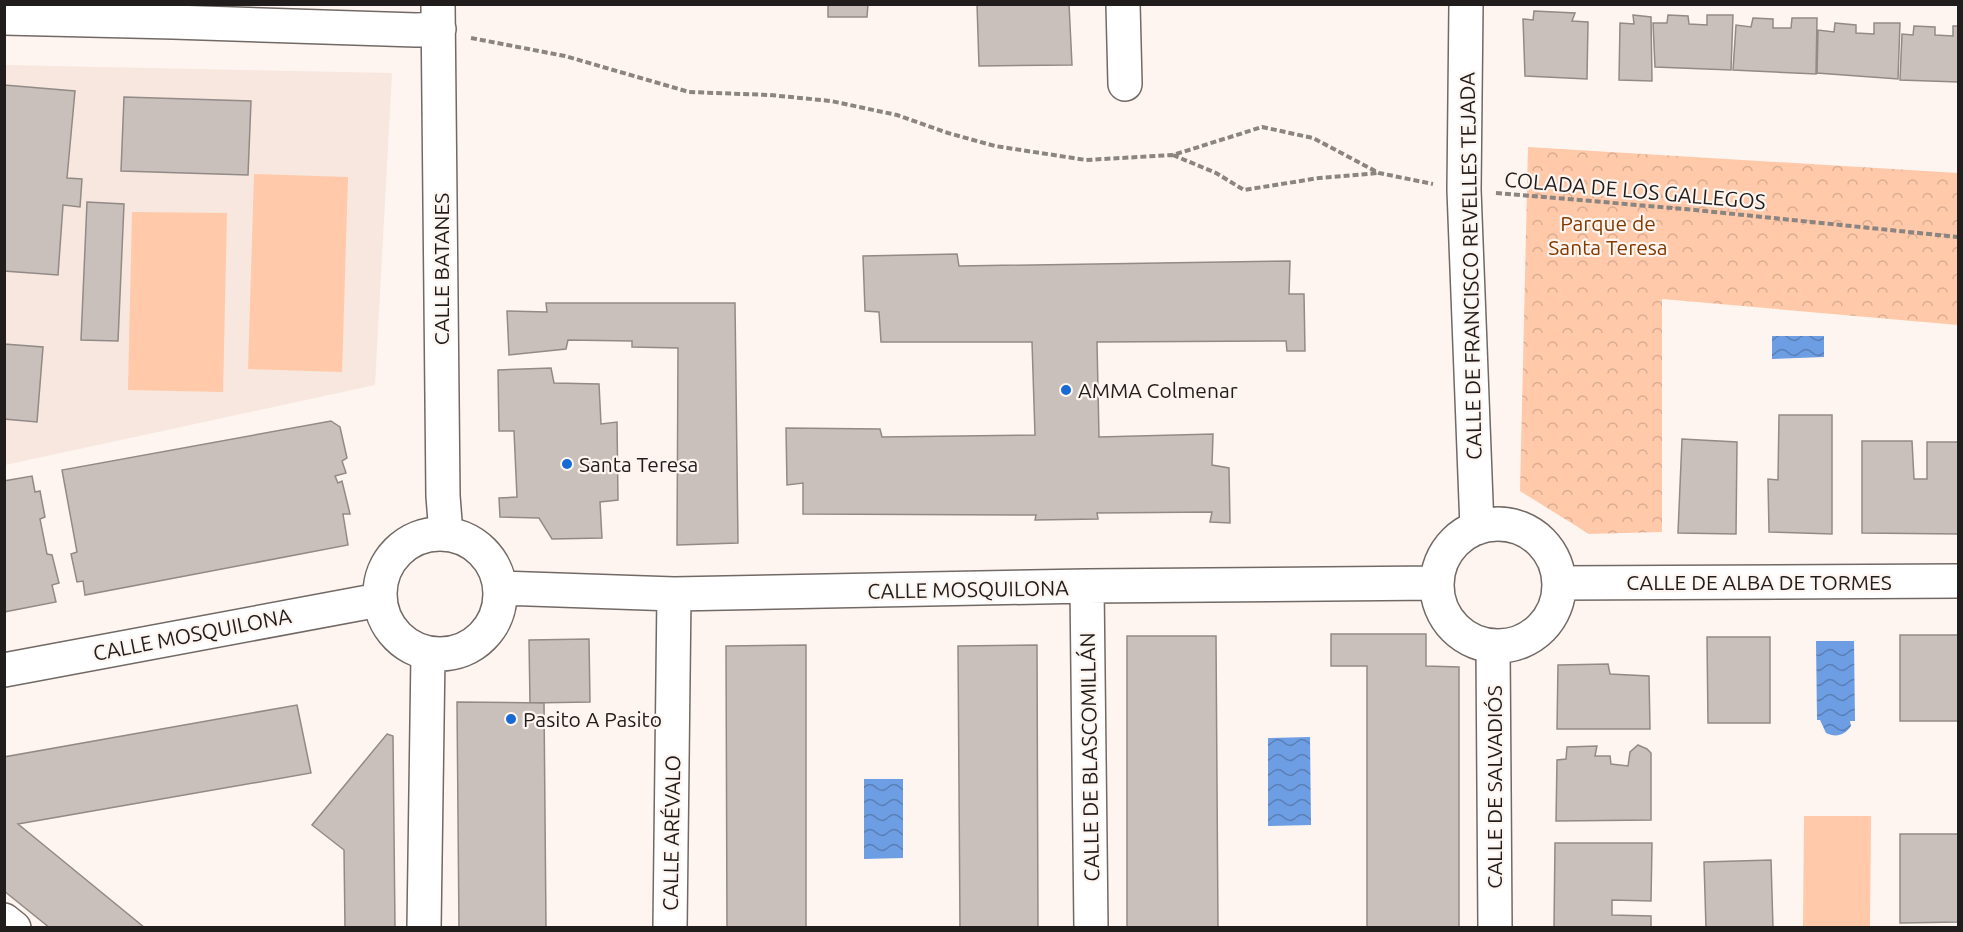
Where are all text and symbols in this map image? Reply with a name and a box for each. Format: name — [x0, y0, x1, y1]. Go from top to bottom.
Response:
street label: CALLE DE FRANCISCO REVELLES TEJADA — [1455, 72, 1485, 460]
street label: COLADA DE LOS GALLEGOS — [1503, 167, 1767, 213]
street label: CALLE BATANES — [429, 193, 453, 345]
park label: Parque de Santa Teresa — [1548, 211, 1668, 259]
place label: AMMA Colmenar — [1078, 378, 1238, 402]
marker: AMMA Colmenar — [1059, 383, 1073, 397]
place label: Santa Teresa — [579, 452, 698, 476]
marker: Santa Teresa — [560, 457, 574, 471]
street label: CALLE DE ALBA DE TORMES — [1626, 570, 1892, 594]
street label: CALLE MOSQUILONA — [867, 575, 1069, 603]
street label: CALLE MOSQUILONA — [91, 603, 294, 665]
street label: CALLE DE BLASCOMILLÁN — [1075, 632, 1103, 882]
street label: CALLE DE SALVADIÓS — [1482, 685, 1506, 889]
place label: Pasito A Pasito — [523, 707, 662, 731]
marker: Pasito A Pasito — [504, 712, 518, 726]
street label: CALLE ARÉVALO — [658, 755, 684, 911]

